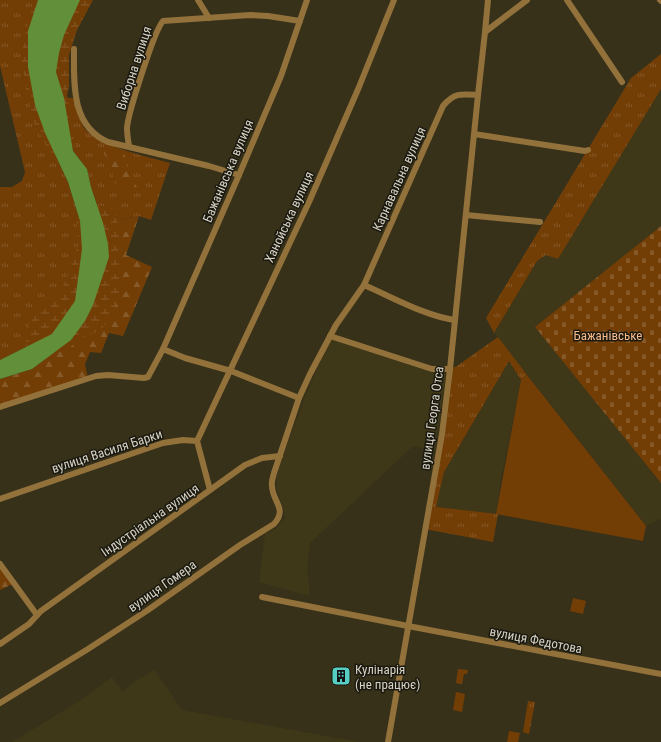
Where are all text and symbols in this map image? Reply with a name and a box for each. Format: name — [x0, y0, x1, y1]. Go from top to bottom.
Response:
street label: Виборна вулиця — [113, 24, 155, 112]
street label: Бажанівська вулиця — [200, 117, 256, 225]
street label: Карнавальна вулиця — [369, 125, 429, 233]
street label: Ханойська вулиця — [261, 169, 317, 265]
park label: Бажанівське — [574, 328, 642, 343]
street label: вулиця Георга Отса — [417, 365, 447, 471]
street label: вулиця Василя Барки — [50, 426, 164, 476]
street label: Індустріальна вулиця — [98, 481, 202, 559]
street label: вулиця Гомера — [125, 557, 199, 615]
street label: вулиця Федотова — [489, 624, 583, 656]
place label: Кулінарія (не працює) — [355, 662, 420, 692]
building icon: Кулінарія (не працює) — [330, 665, 352, 687]

